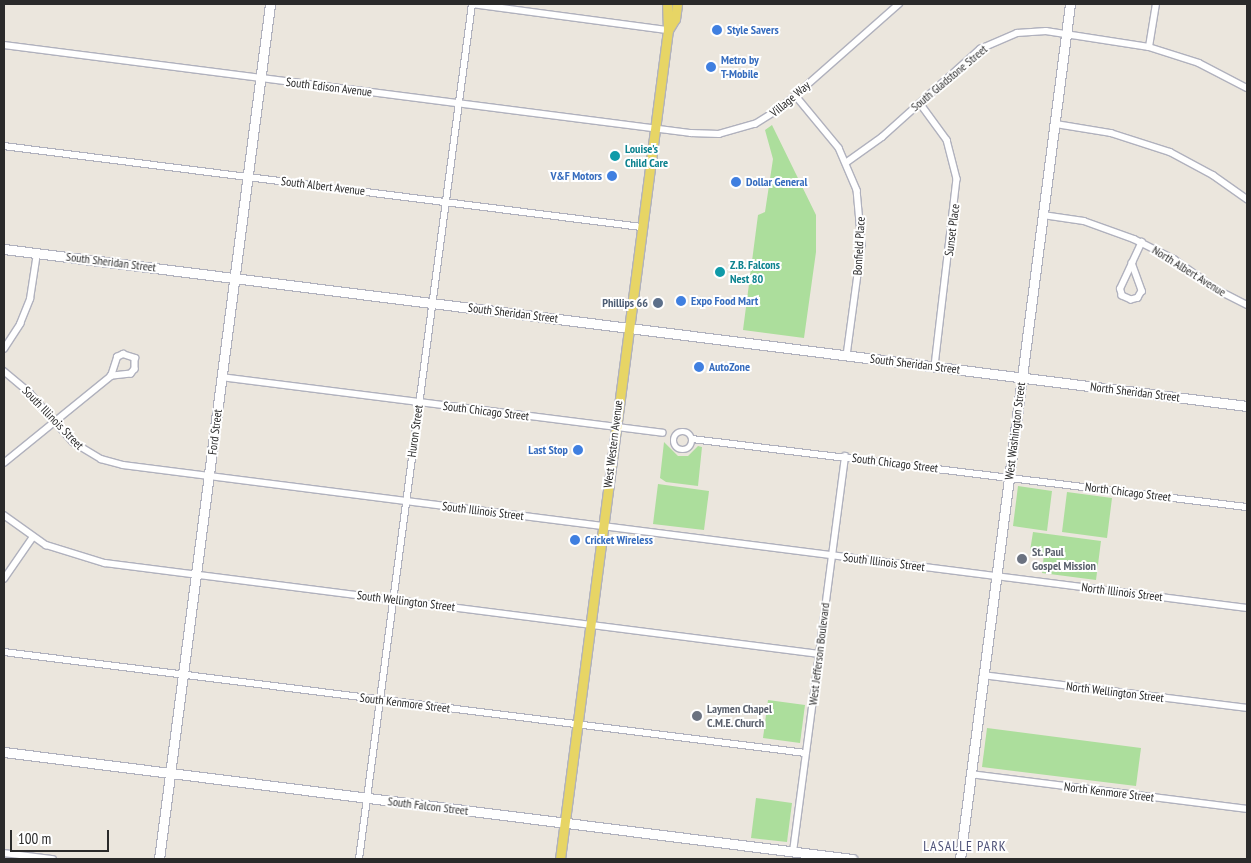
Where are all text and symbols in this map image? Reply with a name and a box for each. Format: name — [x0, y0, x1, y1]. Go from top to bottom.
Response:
place label: Style Savers — [727, 23, 779, 37]
marker: Style Savers — [711, 24, 723, 36]
street label: South Gladstone Street — [908, 42, 990, 114]
place label: Metro by T-Mobile — [721, 53, 759, 81]
marker: Metro by T-Mobile — [705, 61, 717, 73]
street label: South Edison Avenue — [285, 75, 373, 99]
street label: Village Way — [767, 78, 813, 120]
place label: Louise's Child Care — [625, 142, 668, 170]
marker: Louise's Child Care — [609, 150, 621, 162]
place label: V&F Motors — [551, 169, 602, 183]
marker: V&F Motors — [606, 170, 618, 182]
street label: South Albert Avenue — [280, 174, 366, 198]
place label: Dollar General — [746, 175, 808, 189]
marker: Dollar General — [730, 176, 742, 188]
street label: Sunset Place — [942, 203, 962, 257]
street label: Bonfield Place — [850, 216, 868, 276]
street label: North Albert Avenue — [1149, 242, 1229, 300]
street label: South Sheridan Street — [65, 249, 157, 275]
place label: Z.B. Falcons Nest 80 — [730, 258, 781, 286]
marker: Z.B. Falcons Nest 80 — [714, 266, 726, 278]
place label: Expo Food Mart — [691, 294, 758, 308]
marker: Expo Food Mart — [675, 295, 687, 307]
place label: Phillips 66 — [602, 296, 648, 310]
marker: Phillips 66 — [652, 297, 664, 309]
street label: South Sheridan Street — [467, 300, 559, 326]
street label: South Sheridan Street — [869, 351, 961, 377]
place label: AutoZone — [709, 360, 750, 374]
marker: AutoZone — [693, 361, 705, 373]
street label: North Sheridan Street — [1089, 379, 1181, 405]
street label: West Washington Street — [1002, 381, 1028, 481]
street label: South Illinois Street — [19, 383, 87, 453]
street label: South Chicago Street — [442, 399, 530, 423]
street label: West Western Avenue — [600, 399, 626, 489]
street label: Huron Street — [404, 404, 426, 458]
street label: Ford Street — [205, 408, 225, 456]
place label: Last Stop — [528, 443, 568, 457]
marker: Last Stop — [572, 444, 584, 456]
street label: South Chicago Street — [851, 451, 939, 475]
street label: North Chicago Street — [1084, 480, 1172, 504]
street label: South Illinois Street — [441, 499, 525, 523]
place label: Cricket Wireless — [585, 533, 653, 547]
marker: Cricket Wireless — [569, 534, 581, 546]
place label: St. Paul Gospel Mission — [1032, 545, 1096, 573]
street label: South Illinois Street — [842, 550, 926, 574]
marker: St. Paul Gospel Mission — [1016, 553, 1028, 565]
street label: North Illinois Street — [1081, 580, 1163, 604]
street label: South Wellington Street — [356, 588, 456, 614]
street label: West Jefferson Boulevard — [806, 602, 832, 706]
street label: North Wellington Street — [1065, 679, 1165, 705]
street label: South Kenmore Street — [359, 690, 451, 716]
place label: Laymen Chapel C.M.E. Church — [707, 702, 772, 730]
marker: Laymen Chapel C.M.E. Church — [691, 710, 703, 722]
street label: North Kenmore Street — [1063, 779, 1155, 805]
street label: South Falcon Street — [387, 794, 469, 818]
scale bar — [12, 820, 111, 852]
text: 100 m — [18, 829, 51, 848]
district label: LASALLE PARK — [922, 838, 1008, 854]

